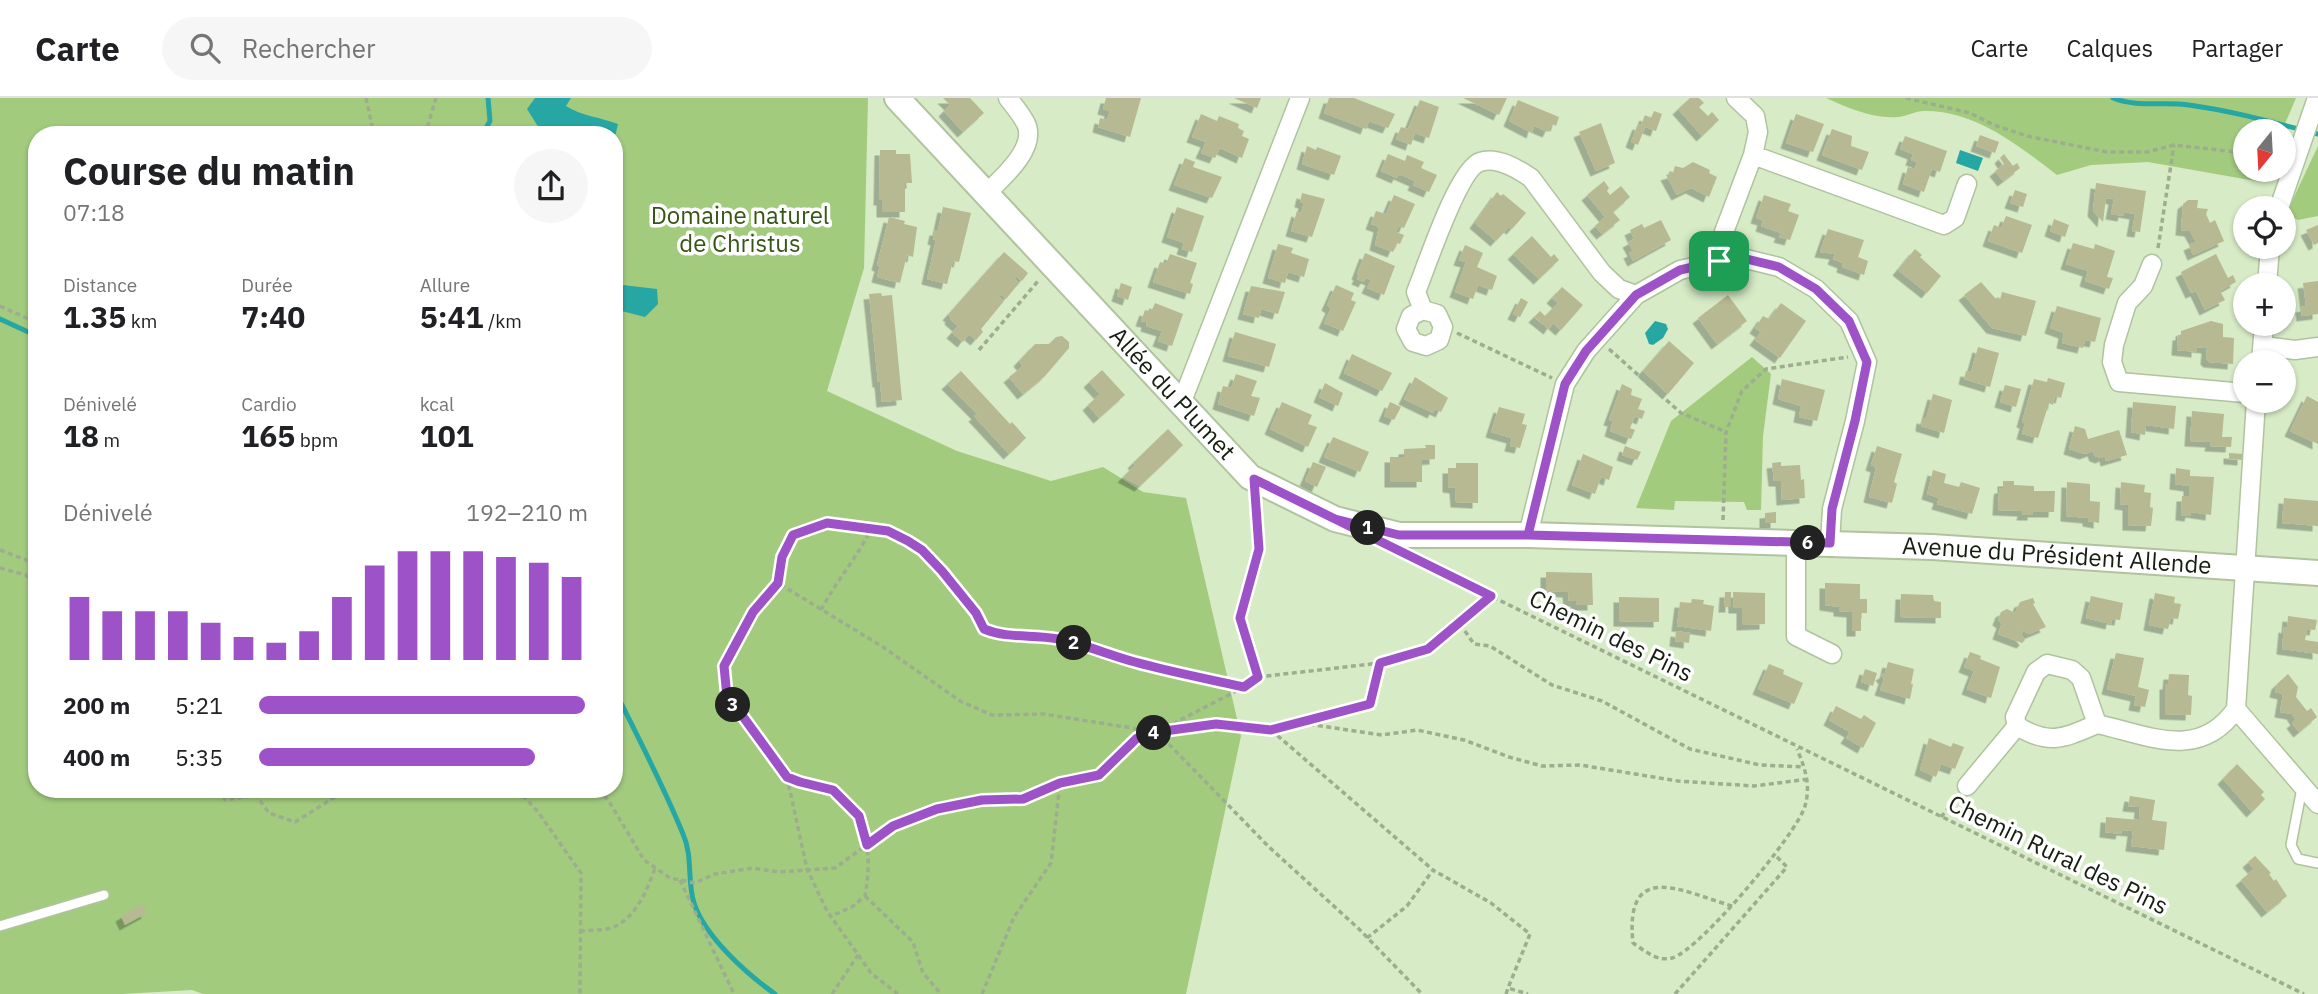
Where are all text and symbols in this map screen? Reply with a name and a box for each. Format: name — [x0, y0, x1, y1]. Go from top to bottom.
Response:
search box — [162, 17, 652, 80]
text: Carte — [35, 27, 120, 70]
icon: search — [186, 29, 224, 67]
text: Rechercher — [242, 31, 376, 65]
text: Carte — [1970, 32, 2029, 64]
text: Calques — [2067, 32, 2153, 64]
text: Partager — [2191, 32, 2283, 64]
north arrow — [2233, 119, 2296, 182]
map controls — [2233, 119, 2296, 413]
text: Course du matin — [63, 146, 355, 195]
button: share — [514, 149, 588, 223]
button: locate — [2233, 196, 2296, 259]
text: 07:18 — [63, 197, 125, 227]
park label: Domaine naturel de Christus — [651, 199, 829, 259]
pin — [1689, 231, 1749, 291]
icon: arrive — [1700, 242, 1738, 280]
text: Distance — [63, 273, 137, 297]
text: Durée — [241, 273, 293, 297]
text: Allure — [420, 273, 470, 297]
button: + — [2233, 273, 2296, 336]
text: 1.35 — [63, 297, 126, 336]
text: 7:40 — [241, 297, 305, 336]
text: 5:41 — [420, 297, 484, 336]
text: km — [126, 309, 157, 333]
text: /km — [484, 309, 522, 333]
street label: Allée du Plumet — [1103, 320, 1243, 466]
button: − — [2233, 350, 2296, 413]
text: Dénivelé — [63, 392, 137, 416]
text: Cardio — [241, 392, 297, 416]
text: kcal — [420, 392, 454, 416]
text: 18 — [63, 416, 99, 455]
text: 165 — [241, 416, 295, 455]
text: 101 — [420, 416, 474, 455]
text: m — [99, 428, 120, 452]
text: bpm — [295, 428, 338, 452]
text: Dénivelé — [63, 497, 153, 527]
text: 192–210 m — [466, 497, 588, 527]
pin: 1 — [1350, 510, 1386, 546]
text: 1 — [1362, 515, 1373, 539]
pin: 6 — [1790, 526, 1826, 560]
street label: Avenue du Président Allende — [1902, 529, 2213, 581]
text: 6 — [1802, 530, 1813, 554]
street label: Chemin des Pins — [1524, 582, 1699, 689]
pin: 2 — [1056, 626, 1092, 660]
text: 2 — [1068, 630, 1079, 654]
pin: 3 — [716, 688, 750, 722]
text: 200 m — [63, 690, 130, 720]
text: 5:21 — [175, 690, 223, 720]
text: 3 — [727, 692, 738, 716]
pin: 4 — [1136, 716, 1172, 750]
text: 4 — [1148, 720, 1159, 744]
text: 400 m — [63, 742, 130, 772]
text: 5:35 — [175, 742, 223, 772]
street label: Chemin Rural des Pins — [1943, 787, 2174, 921]

